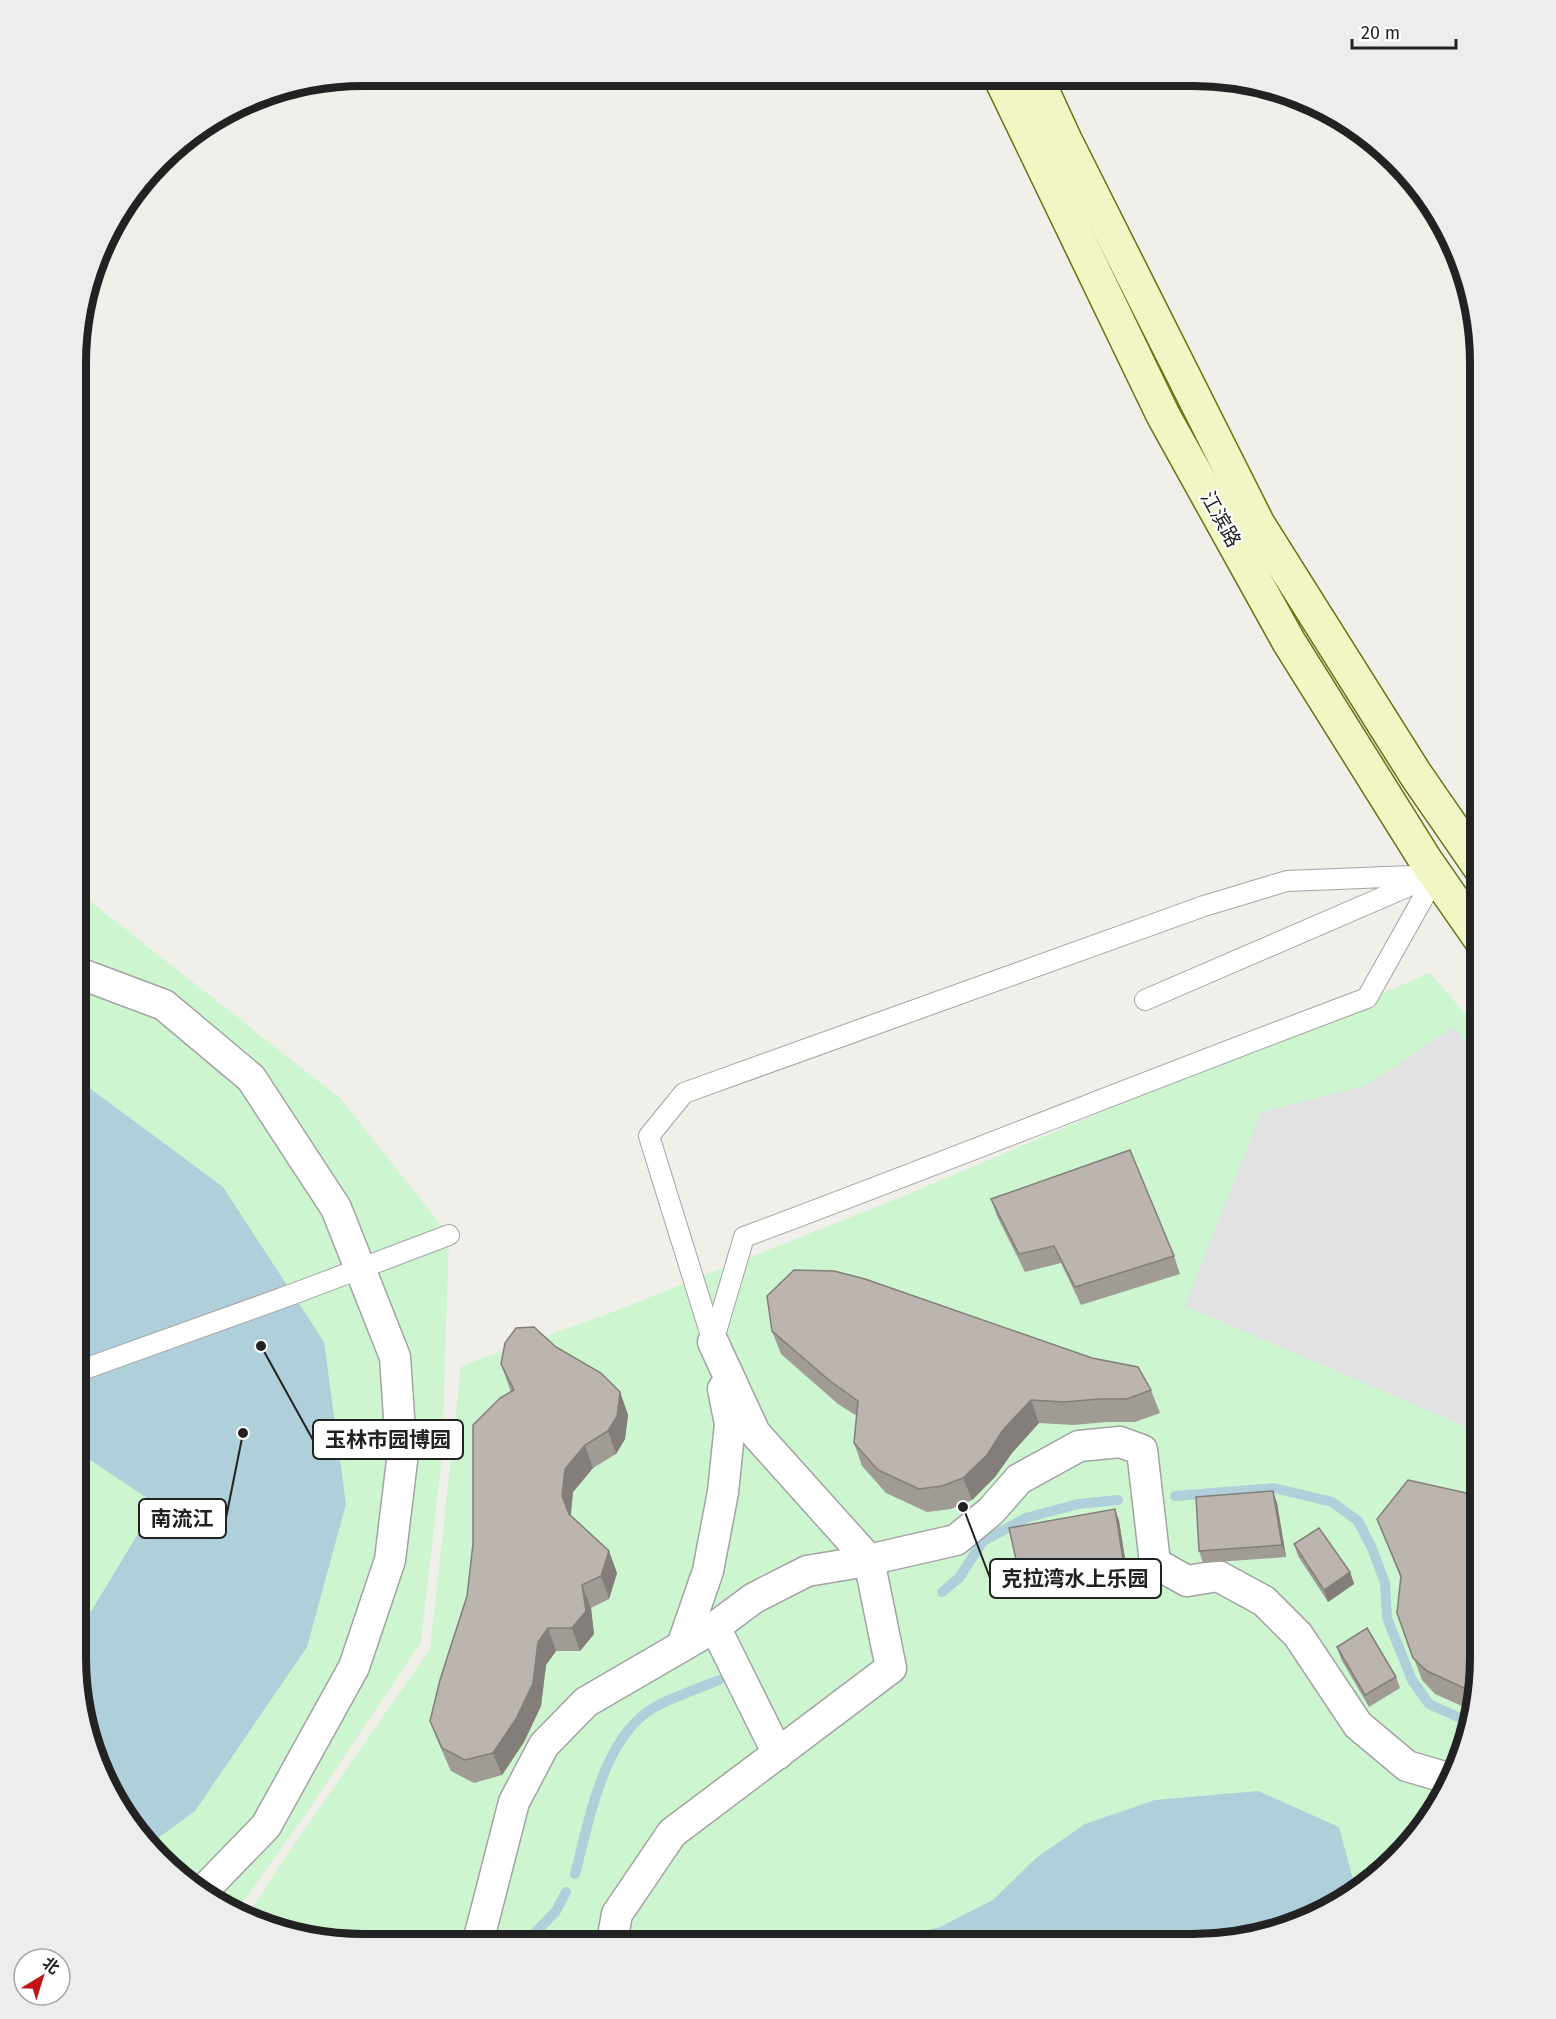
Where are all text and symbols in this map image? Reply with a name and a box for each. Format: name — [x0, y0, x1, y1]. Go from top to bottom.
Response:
scale bar — [1352, 12, 1456, 50]
text: 20 m — [1361, 22, 1400, 44]
street label: 江滨路 — [1196, 487, 1246, 551]
callout: 玉林市园博园 — [313, 1420, 463, 1459]
text: 玉林市园博园 — [325, 1427, 451, 1453]
callout: 南流江 — [139, 1499, 226, 1538]
text: 南流江 — [151, 1506, 214, 1532]
callout: 克拉湾水上乐园 — [990, 1559, 1161, 1598]
text: 克拉湾水上乐园 — [1002, 1566, 1149, 1592]
north arrow — [12, 1947, 72, 2007]
text: 北 — [39, 1953, 63, 1978]

